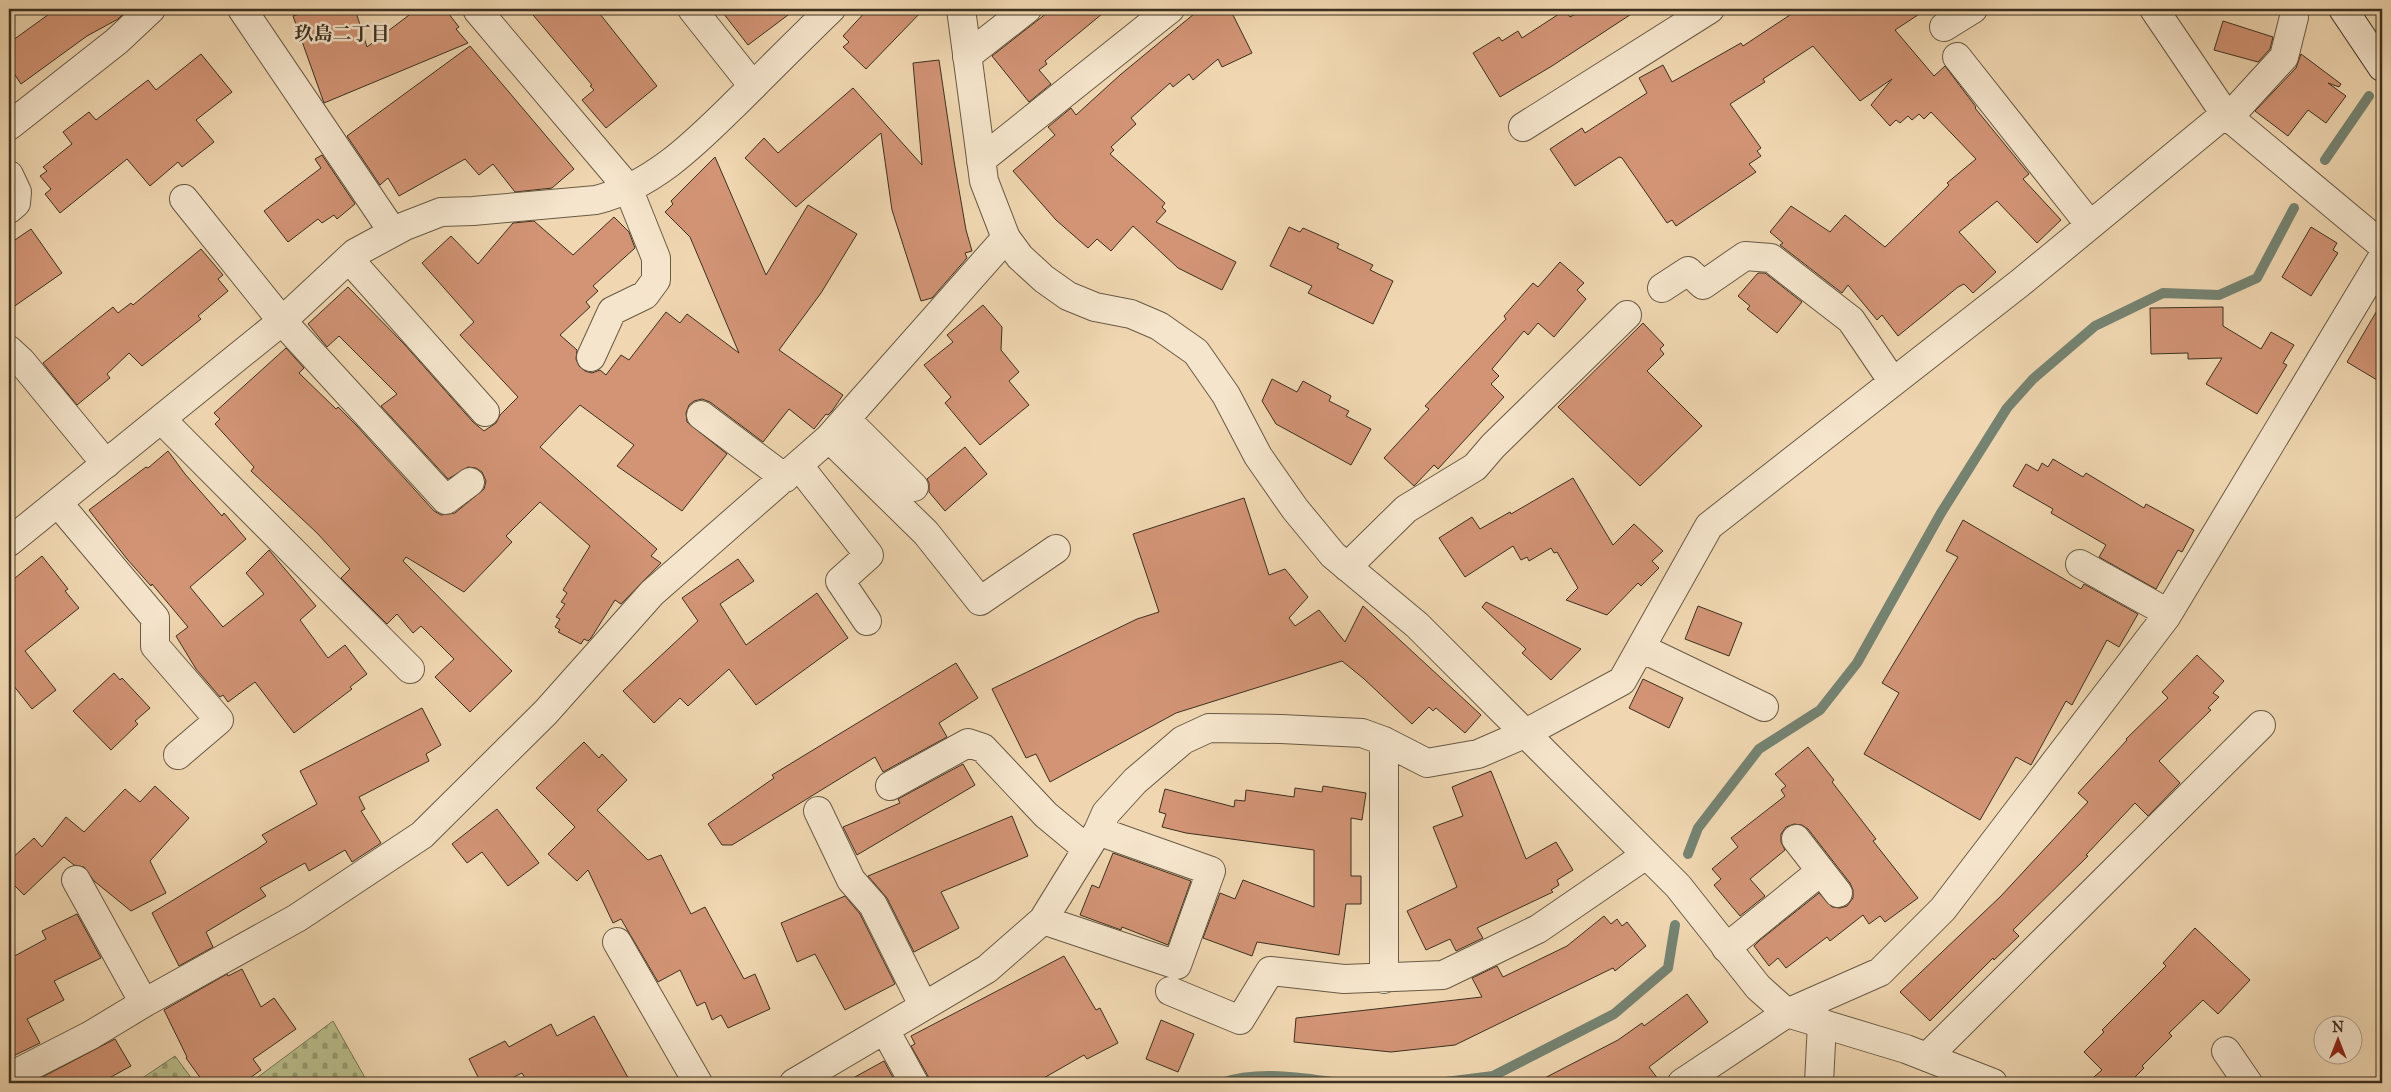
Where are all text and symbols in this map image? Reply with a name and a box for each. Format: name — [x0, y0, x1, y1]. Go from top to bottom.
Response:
district label: 玖島二丁目 — [294, 22, 390, 45]
north arrow — [2314, 1014, 2364, 1064]
text: N — [2332, 1019, 2344, 1036]

